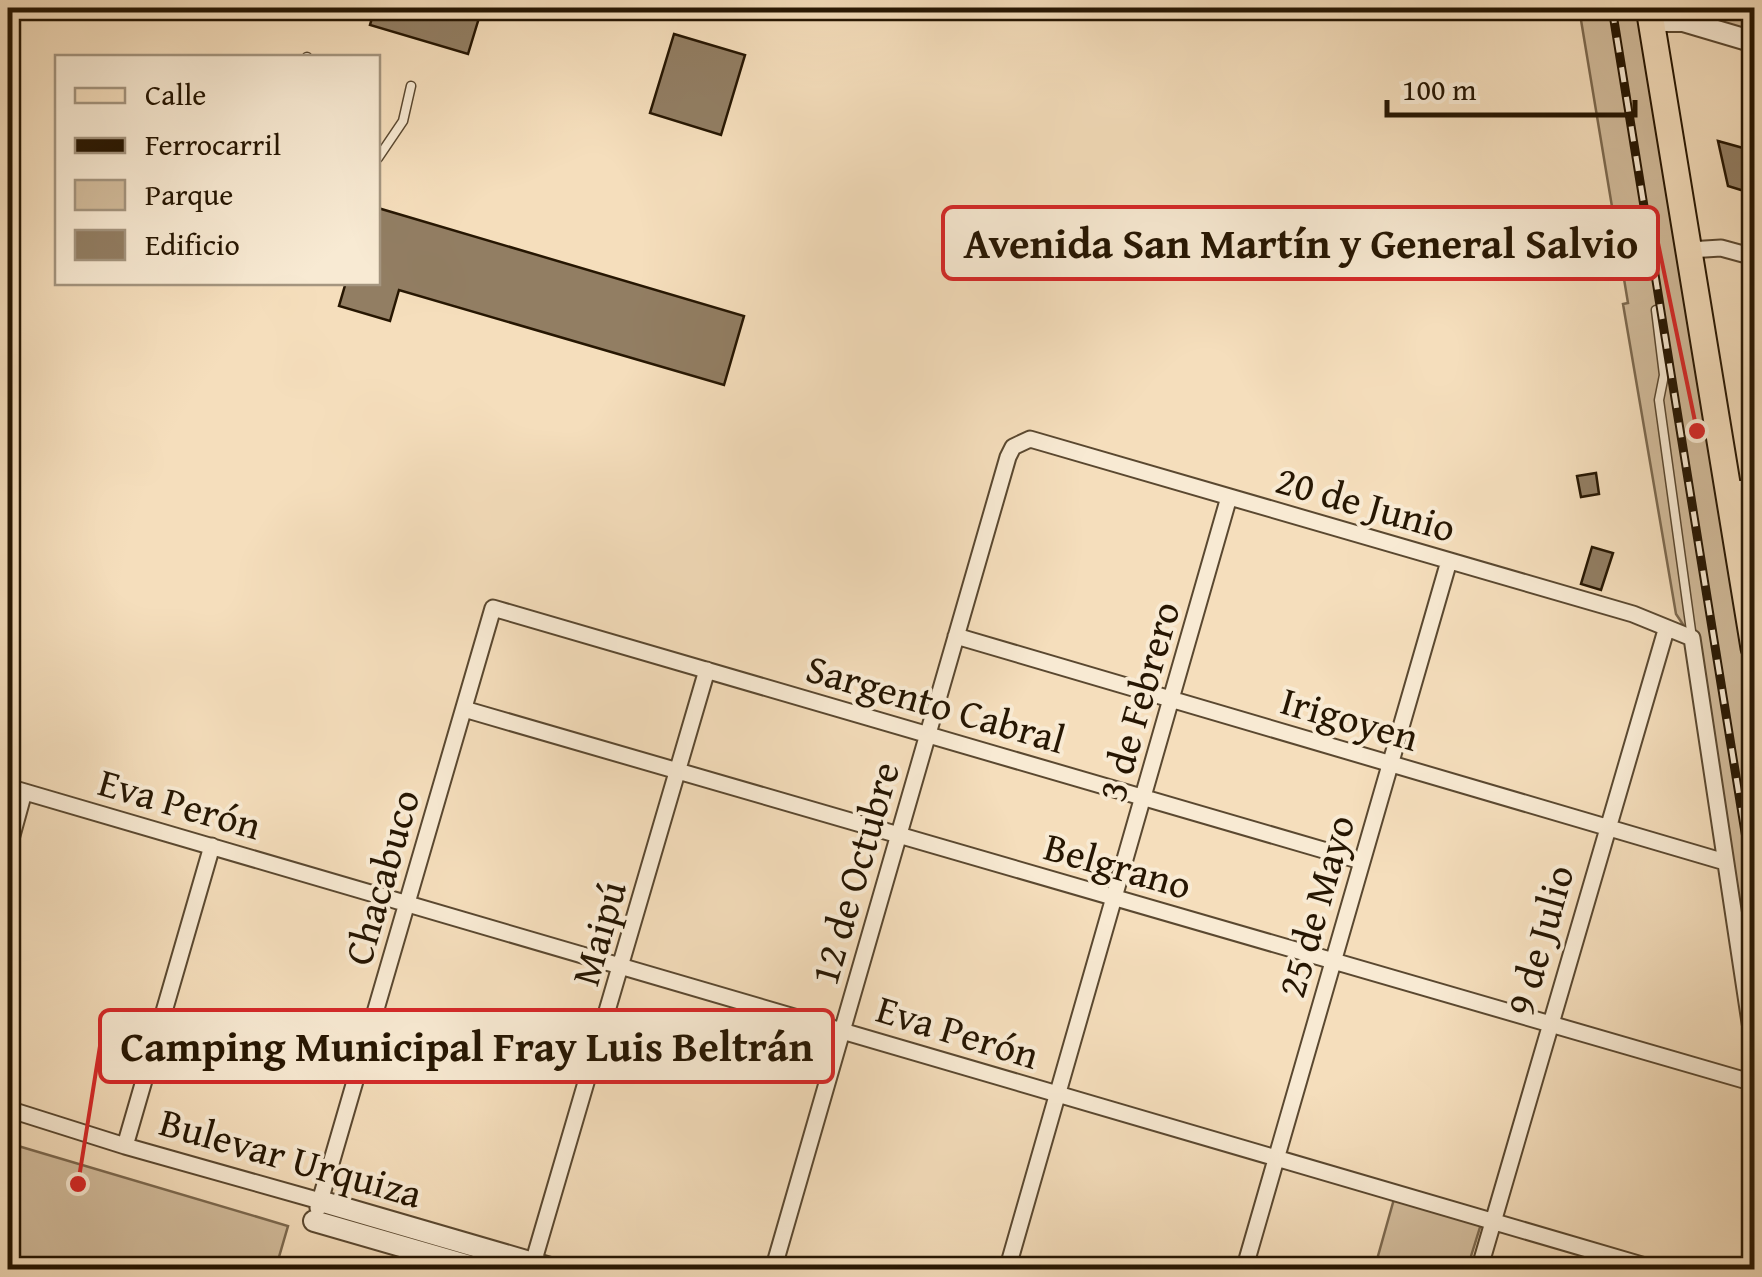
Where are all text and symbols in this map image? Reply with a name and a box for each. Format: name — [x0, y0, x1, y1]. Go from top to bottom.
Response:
legend — [55, 55, 380, 285]
scale bar — [1387, 55, 1634, 117]
text: 100 m — [1402, 67, 1477, 111]
text: Calle — [145, 72, 206, 116]
text: Ferrocarril — [145, 122, 281, 166]
text: Parque — [145, 172, 233, 216]
callout: Avenida San Martín y General Salvio — [943, 207, 1658, 279]
text: Avenida San Martín y General Salvio — [964, 212, 1638, 273]
text: Edificio — [145, 222, 240, 266]
street label: 20 de Junio — [1269, 449, 1463, 557]
street label: 3 de Febrero — [1081, 594, 1195, 808]
street label: Sargento Cabral — [800, 638, 1072, 768]
street label: Irigoyen — [1274, 670, 1426, 766]
street label: Eva Perón — [92, 752, 268, 854]
street label: 12 de Octubre — [794, 755, 914, 991]
street label: Chacabuco — [328, 782, 434, 972]
street label: 25 de Mayo — [1261, 808, 1369, 1004]
street label: Belgrano — [1038, 816, 1198, 914]
street label: 9 de Julio — [1489, 858, 1589, 1022]
street label: Maipú — [555, 874, 641, 992]
street label: Eva Perón — [870, 978, 1046, 1084]
callout: Camping Municipal Fray Luis Beltrán — [100, 1010, 833, 1082]
text: Camping Municipal Fray Luis Beltrán — [121, 1015, 814, 1076]
street label: Bulevar Urquiza — [153, 1091, 429, 1223]

